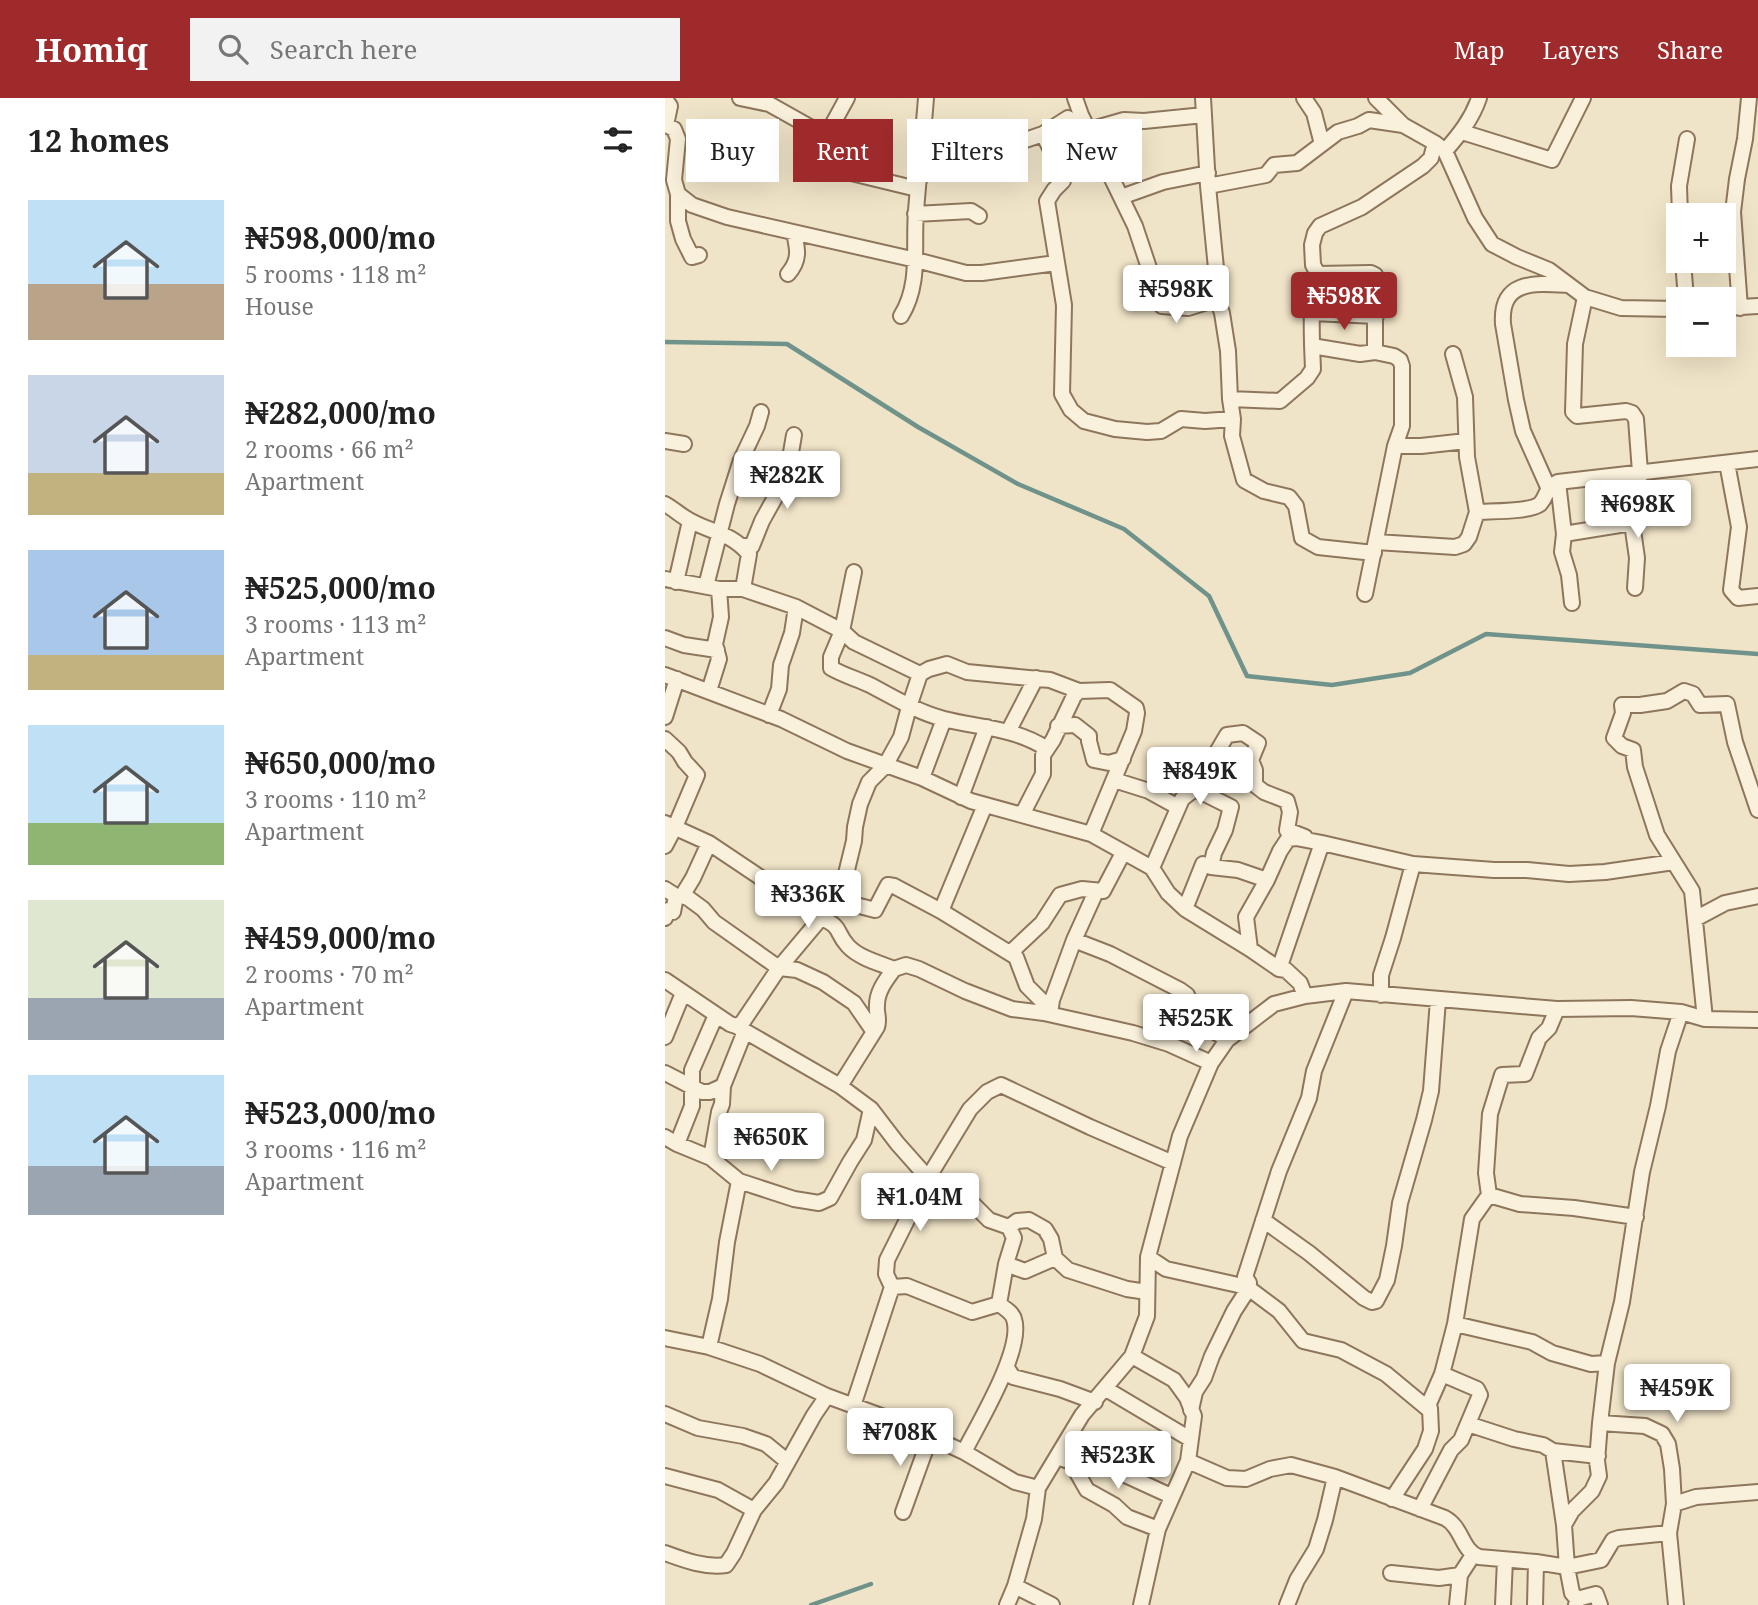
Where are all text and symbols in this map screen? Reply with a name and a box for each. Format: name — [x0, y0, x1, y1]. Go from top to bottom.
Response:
search box — [190, 18, 680, 81]
text: Homiq — [35, 27, 148, 72]
icon: search — [214, 30, 252, 68]
text: Search here — [270, 31, 417, 67]
text: Map — [1454, 33, 1505, 66]
text: Layers — [1543, 33, 1619, 66]
text: Share — [1657, 33, 1723, 66]
chip: Buy — [686, 119, 779, 182]
chip: Rent — [793, 119, 893, 182]
chip: Filters — [907, 119, 1028, 182]
chip: New — [1042, 119, 1142, 182]
text: 12 homes — [28, 120, 169, 161]
icon: filters — [599, 121, 637, 159]
map controls — [1666, 203, 1736, 357]
button: + — [1666, 203, 1736, 273]
text: ₦598,000/mo — [245, 217, 436, 258]
icon: home — [84, 228, 168, 312]
text: 5 rooms · 118 m² — [245, 258, 427, 290]
pin: ₦598K — [1127, 266, 1225, 325]
text: ₦598K — [1139, 272, 1213, 304]
pin: ₦598K — [1295, 272, 1393, 332]
text: ₦598K — [1307, 279, 1381, 311]
button: − — [1666, 287, 1736, 357]
text: House — [245, 290, 314, 322]
text: ₦282,000/mo — [245, 392, 436, 433]
icon: home — [84, 403, 168, 487]
text: 2 rooms · 66 m² — [245, 433, 414, 465]
pin: ₦282K — [738, 452, 836, 511]
text: ₦282K — [750, 458, 824, 490]
text: Apartment — [245, 465, 364, 497]
pin: ₦698K — [1589, 480, 1687, 540]
text: ₦698K — [1601, 487, 1675, 519]
text: ₦525,000/mo — [245, 567, 436, 608]
icon: home — [84, 578, 168, 662]
text: 3 rooms · 113 m² — [245, 608, 427, 640]
text: Apartment — [245, 640, 364, 672]
text: ₦650,000/mo — [245, 742, 436, 783]
pin: ₦849K — [1151, 748, 1249, 807]
icon: home — [84, 753, 168, 837]
text: ₦849K — [1163, 754, 1237, 786]
text: 3 rooms · 110 m² — [245, 783, 427, 815]
text: Apartment — [245, 815, 364, 847]
pin: ₦336K — [759, 870, 857, 930]
text: ₦336K — [771, 877, 845, 909]
text: ₦459,000/mo — [245, 917, 436, 958]
icon: home — [84, 928, 168, 1012]
text: 2 rooms · 70 m² — [245, 958, 414, 990]
text: Apartment — [245, 990, 364, 1022]
pin: ₦525K — [1147, 995, 1245, 1054]
text: ₦525K — [1159, 1001, 1233, 1033]
text: ₦523,000/mo — [245, 1092, 436, 1133]
icon: home — [84, 1103, 168, 1187]
pin: ₦650K — [722, 1114, 820, 1173]
text: ₦650K — [734, 1120, 808, 1152]
text: 3 rooms · 116 m² — [245, 1133, 427, 1165]
text: Apartment — [245, 1165, 364, 1197]
pin: ₦1.04M — [863, 1174, 977, 1233]
text: ₦1.04M — [877, 1180, 963, 1212]
pin: ₦459K — [1628, 1364, 1726, 1424]
text: ₦459K — [1640, 1371, 1714, 1403]
pin: ₦708K — [851, 1408, 949, 1468]
text: ₦708K — [863, 1415, 937, 1447]
pin: ₦523K — [1069, 1432, 1167, 1491]
text: ₦523K — [1081, 1438, 1155, 1470]

